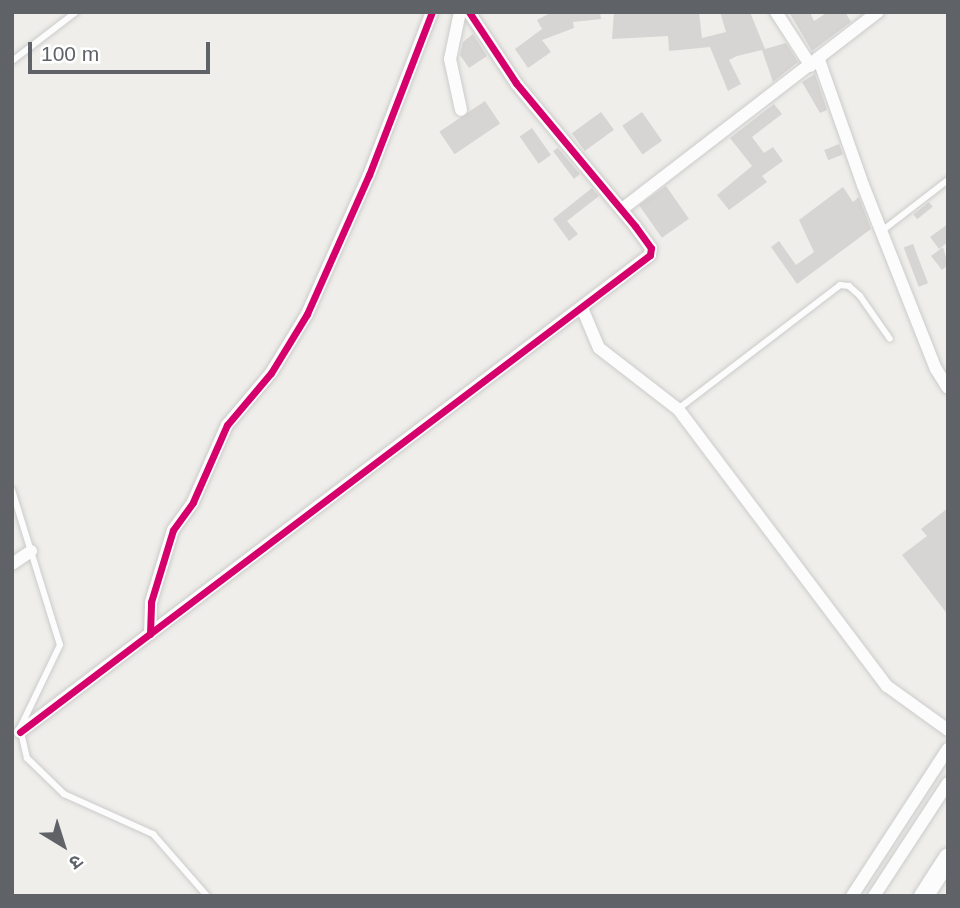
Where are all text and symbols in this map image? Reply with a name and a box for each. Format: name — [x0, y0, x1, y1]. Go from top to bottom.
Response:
scale bar — [32, 28, 214, 72]
text: 100 m — [41, 42, 99, 65]
north arrow — [28, 810, 98, 880]
text: उ — [65, 850, 87, 874]

